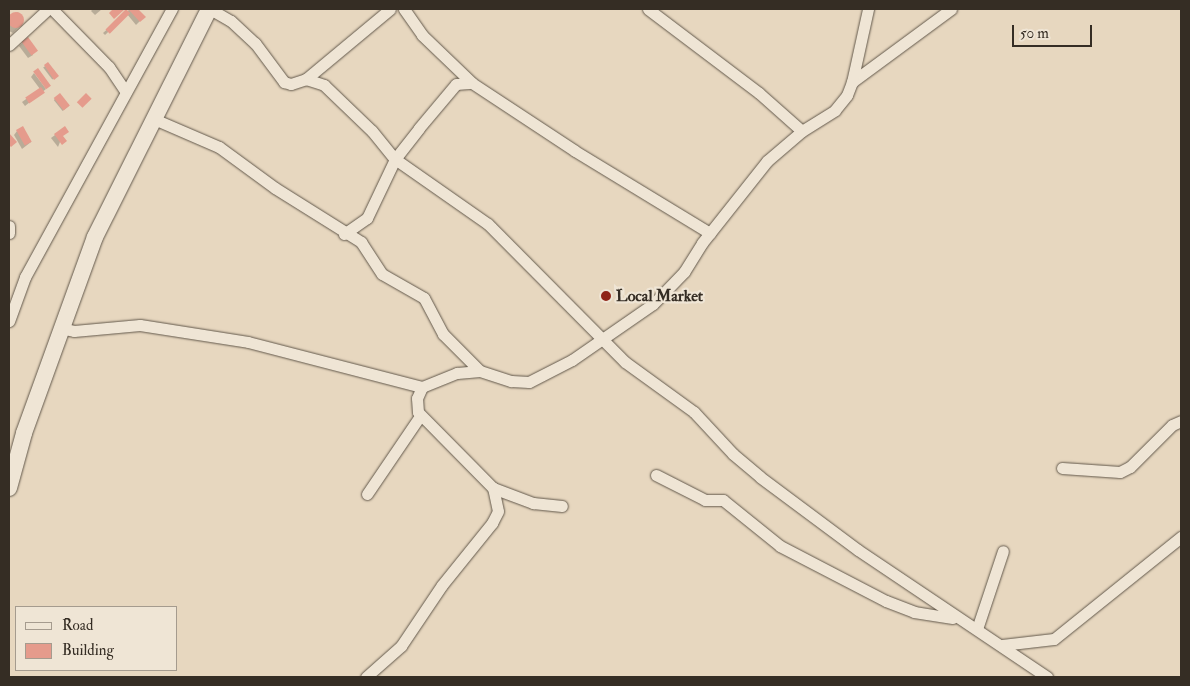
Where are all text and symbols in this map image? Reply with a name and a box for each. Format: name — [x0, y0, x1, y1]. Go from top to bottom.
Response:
scale bar — [1015, 15, 1095, 47]
text: 50 m — [1020, 24, 1049, 43]
place label: Local Market — [616, 286, 703, 306]
marker: Local Market — [600, 290, 612, 302]
legend — [15, 606, 178, 671]
text: Road — [62, 616, 93, 635]
text: Building — [62, 641, 114, 660]

